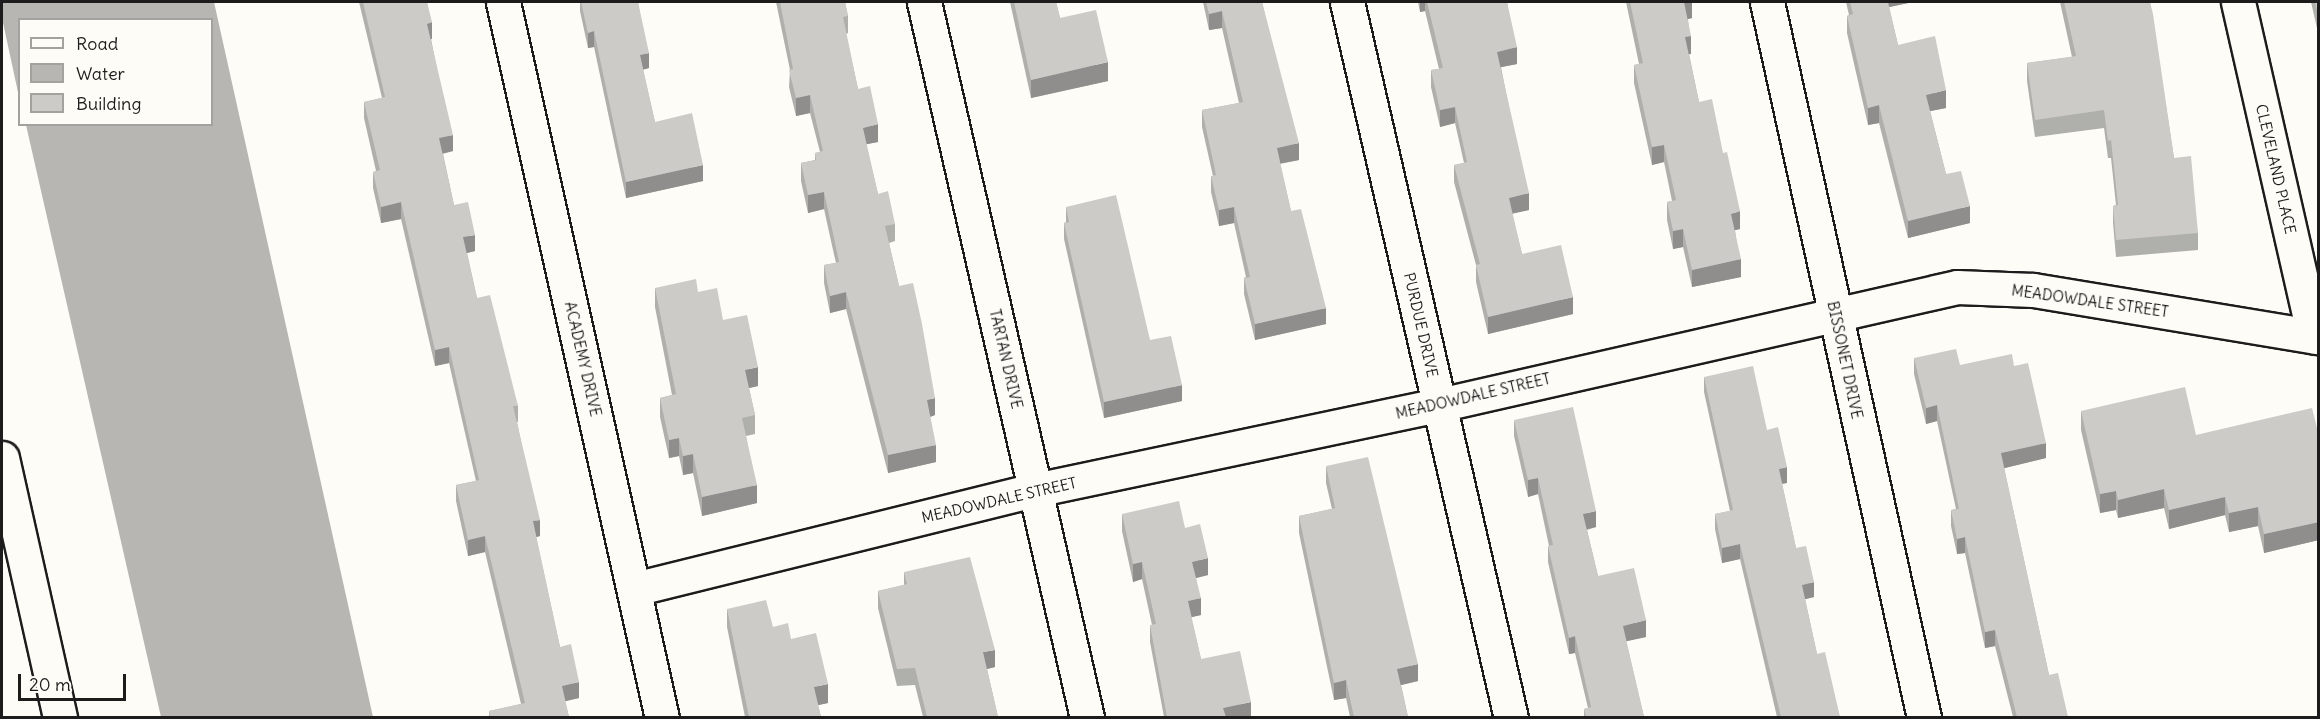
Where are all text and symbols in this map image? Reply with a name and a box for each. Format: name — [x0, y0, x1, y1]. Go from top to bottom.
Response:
legend — [18, 18, 213, 126]
text: Road — [76, 32, 118, 55]
text: Water — [76, 62, 125, 85]
text: Building — [76, 92, 141, 115]
street label: CLEVELAND PLACE — [2252, 102, 2300, 236]
street label: PURDUE DRIVE — [1400, 271, 1442, 379]
street label: MEADOWDALE STREET — [2010, 281, 2170, 321]
street label: BISSONET DRIVE — [1824, 299, 1866, 421]
street label: ACADEMY DRIVE — [561, 300, 605, 418]
street label: TARTAN DRIVE — [986, 307, 1026, 411]
street label: MEADOWDALE STREET — [1394, 369, 1552, 423]
street label: MEADOWDALE STREET — [920, 473, 1078, 527]
scale bar — [21, 662, 129, 700]
text: 20 m — [29, 673, 71, 696]

